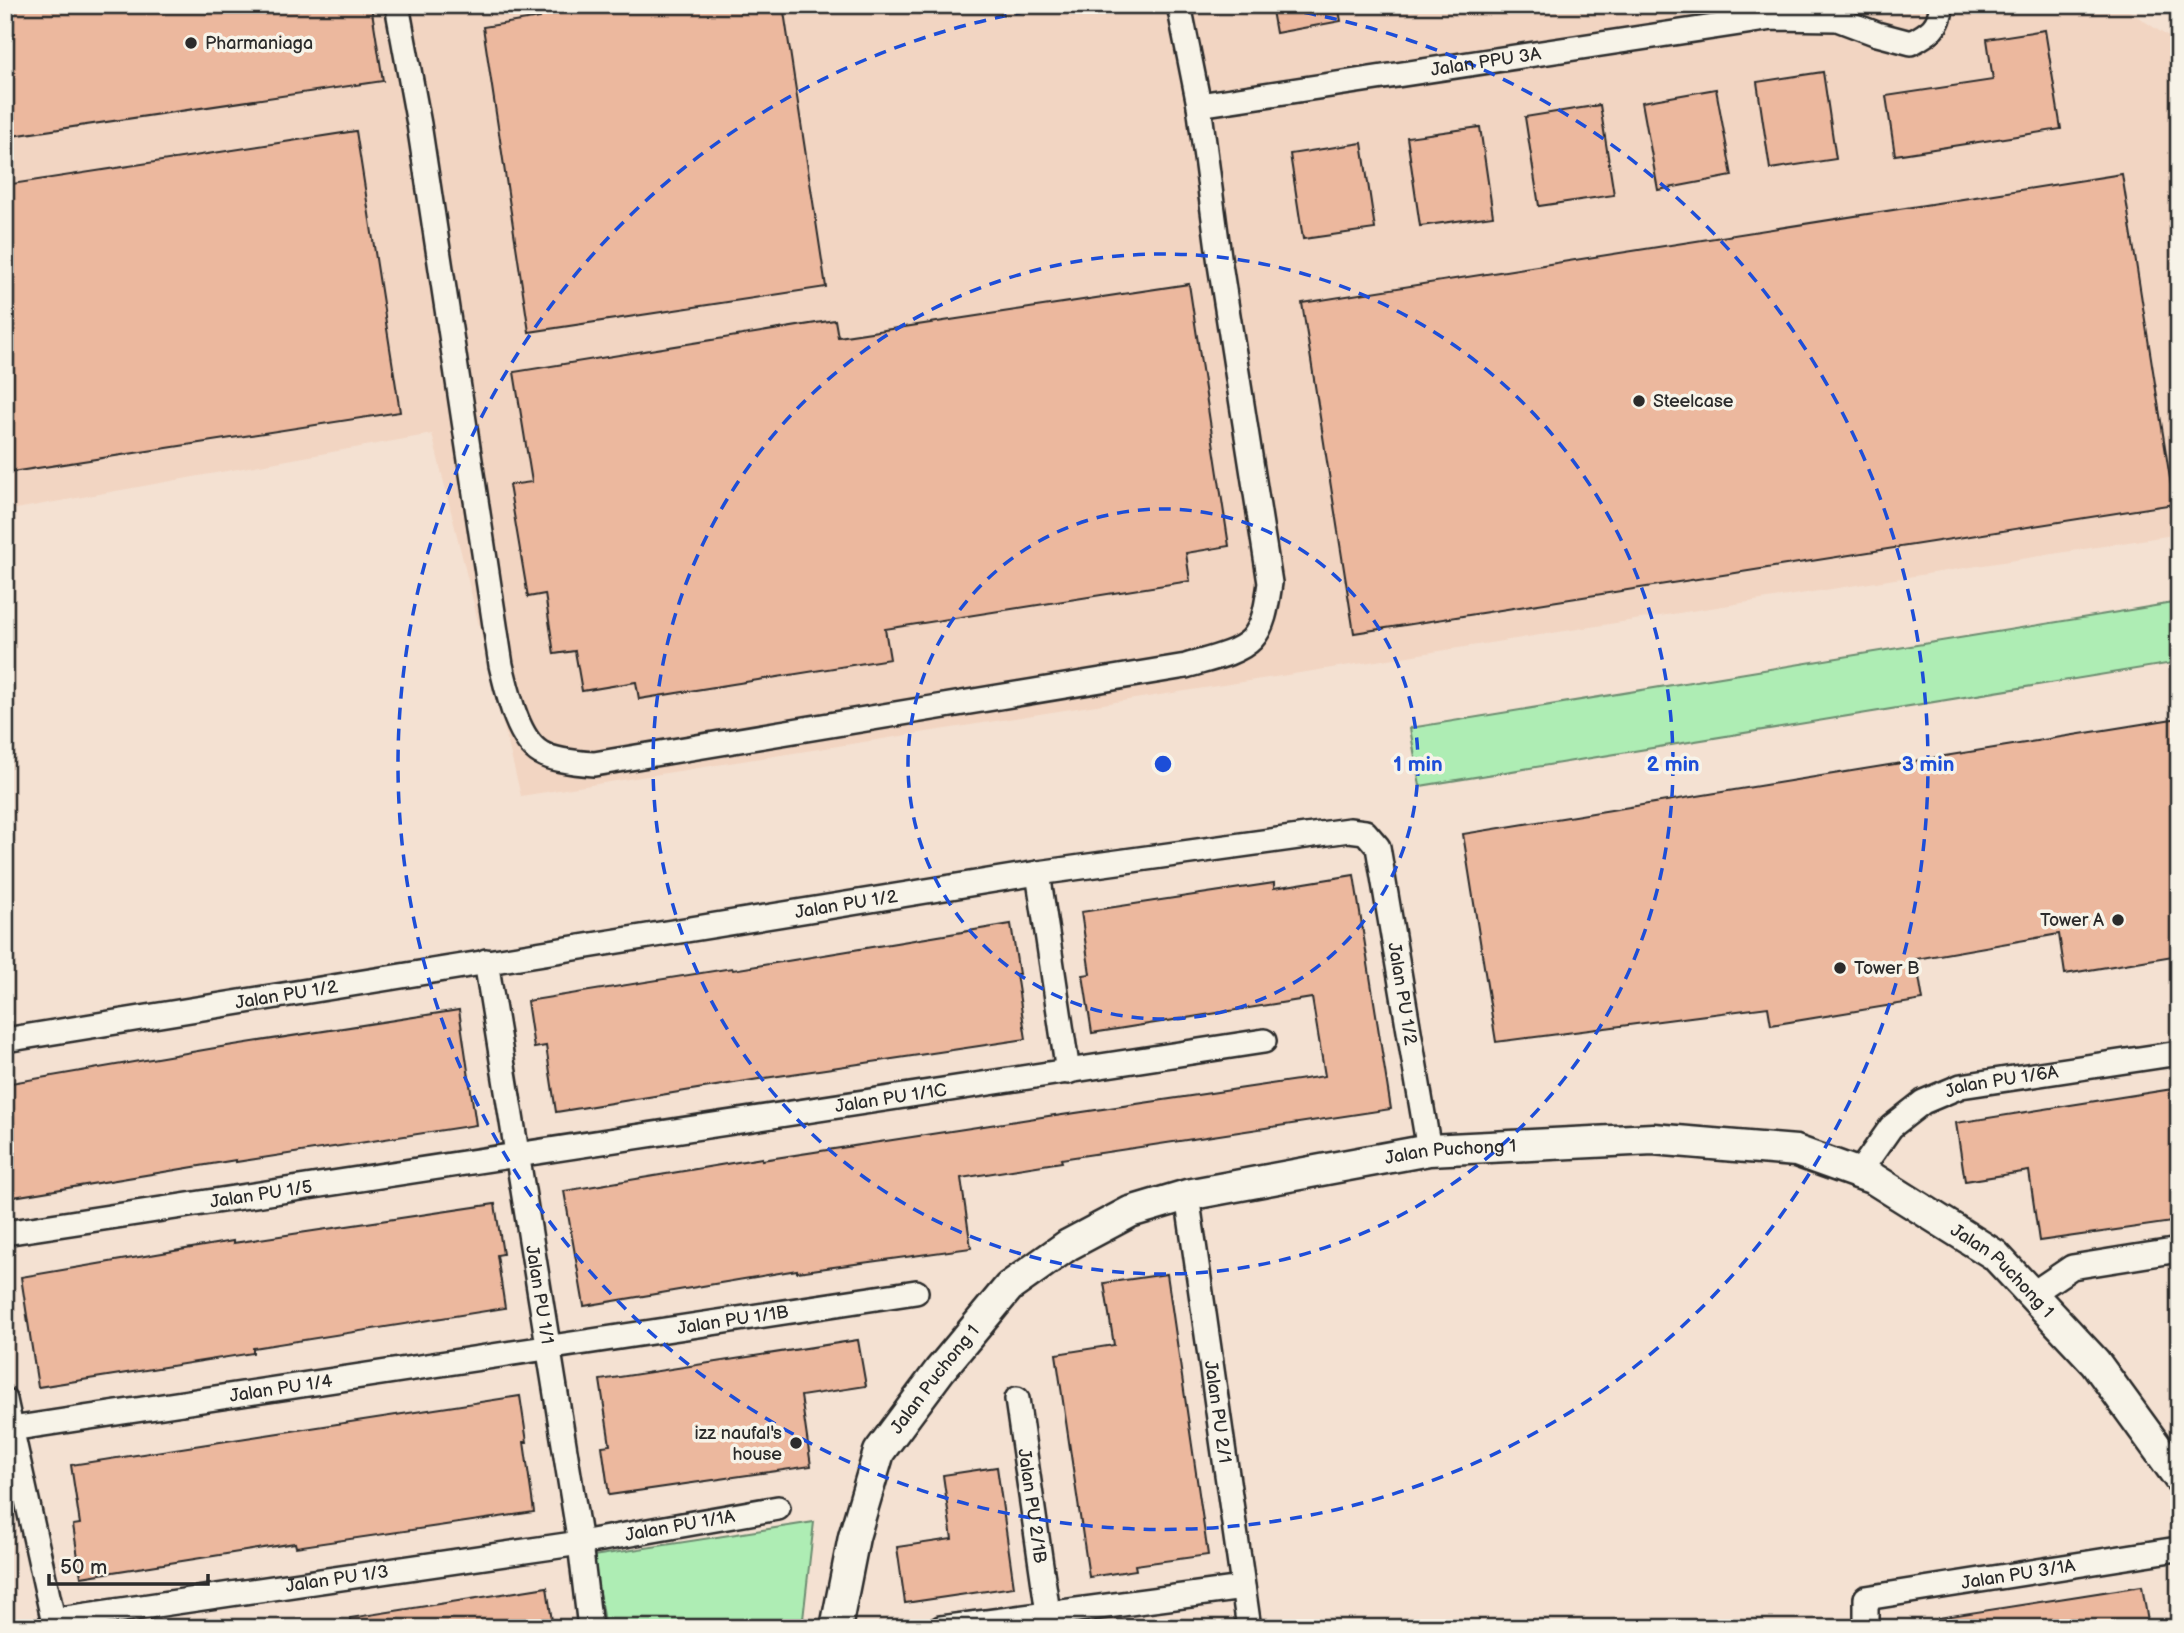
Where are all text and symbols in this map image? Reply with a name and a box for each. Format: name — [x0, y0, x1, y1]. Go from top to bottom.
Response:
place label: Pharmaniaga — [205, 33, 313, 54]
marker: Pharmaniaga — [183, 35, 199, 51]
street label: Jalan PPU 3A — [1429, 43, 1542, 81]
place label: Steelcase — [1653, 391, 1734, 412]
marker: Steelcase — [1631, 393, 1647, 409]
centre of rings — [1151, 752, 1175, 776]
text: 1 min — [1393, 752, 1443, 777]
text: 2 min — [1646, 752, 1700, 777]
text: 3 min — [1902, 752, 1954, 777]
street label: Jalan PU 1/2 — [793, 886, 899, 923]
place label: Tower A — [2040, 910, 2104, 931]
marker: Tower A — [2110, 912, 2126, 928]
street label: Jalan PU 1/2 — [1383, 941, 1421, 1047]
place label: Tower B — [1854, 958, 1919, 979]
marker: Tower B — [1832, 960, 1848, 976]
street label: Jalan PU 1/2 — [234, 976, 340, 1014]
street label: Jalan PU 1/6A — [1942, 1061, 2060, 1103]
street label: Jalan PU 1/1C — [834, 1080, 948, 1117]
street label: Jalan Puchong 1 — [1383, 1136, 1517, 1169]
street label: Jalan PU 1/5 — [209, 1176, 314, 1213]
street label: Jalan Puchong 1 — [1947, 1220, 2058, 1322]
street label: Jalan PU 1/1 — [521, 1244, 558, 1346]
street label: Jalan PU 1/1B — [676, 1301, 790, 1339]
street label: Jalan Puchong 1 — [886, 1321, 984, 1438]
street label: Jalan PU 2/1 — [1200, 1359, 1235, 1465]
street label: Jalan PU 1/4 — [228, 1370, 334, 1407]
place label: izz naufal's house — [695, 1423, 782, 1465]
marker: izz naufal's house — [788, 1435, 804, 1451]
street label: Jalan PU 2/1B — [1013, 1447, 1051, 1565]
street label: Jalan PU 1/1A — [624, 1506, 736, 1546]
scale bar — [49, 1542, 208, 1586]
text: 50 m — [60, 1555, 107, 1580]
street label: Jalan PU 3/1A — [1960, 1555, 2077, 1594]
street label: Jalan PU 1/3 — [284, 1561, 390, 1597]

